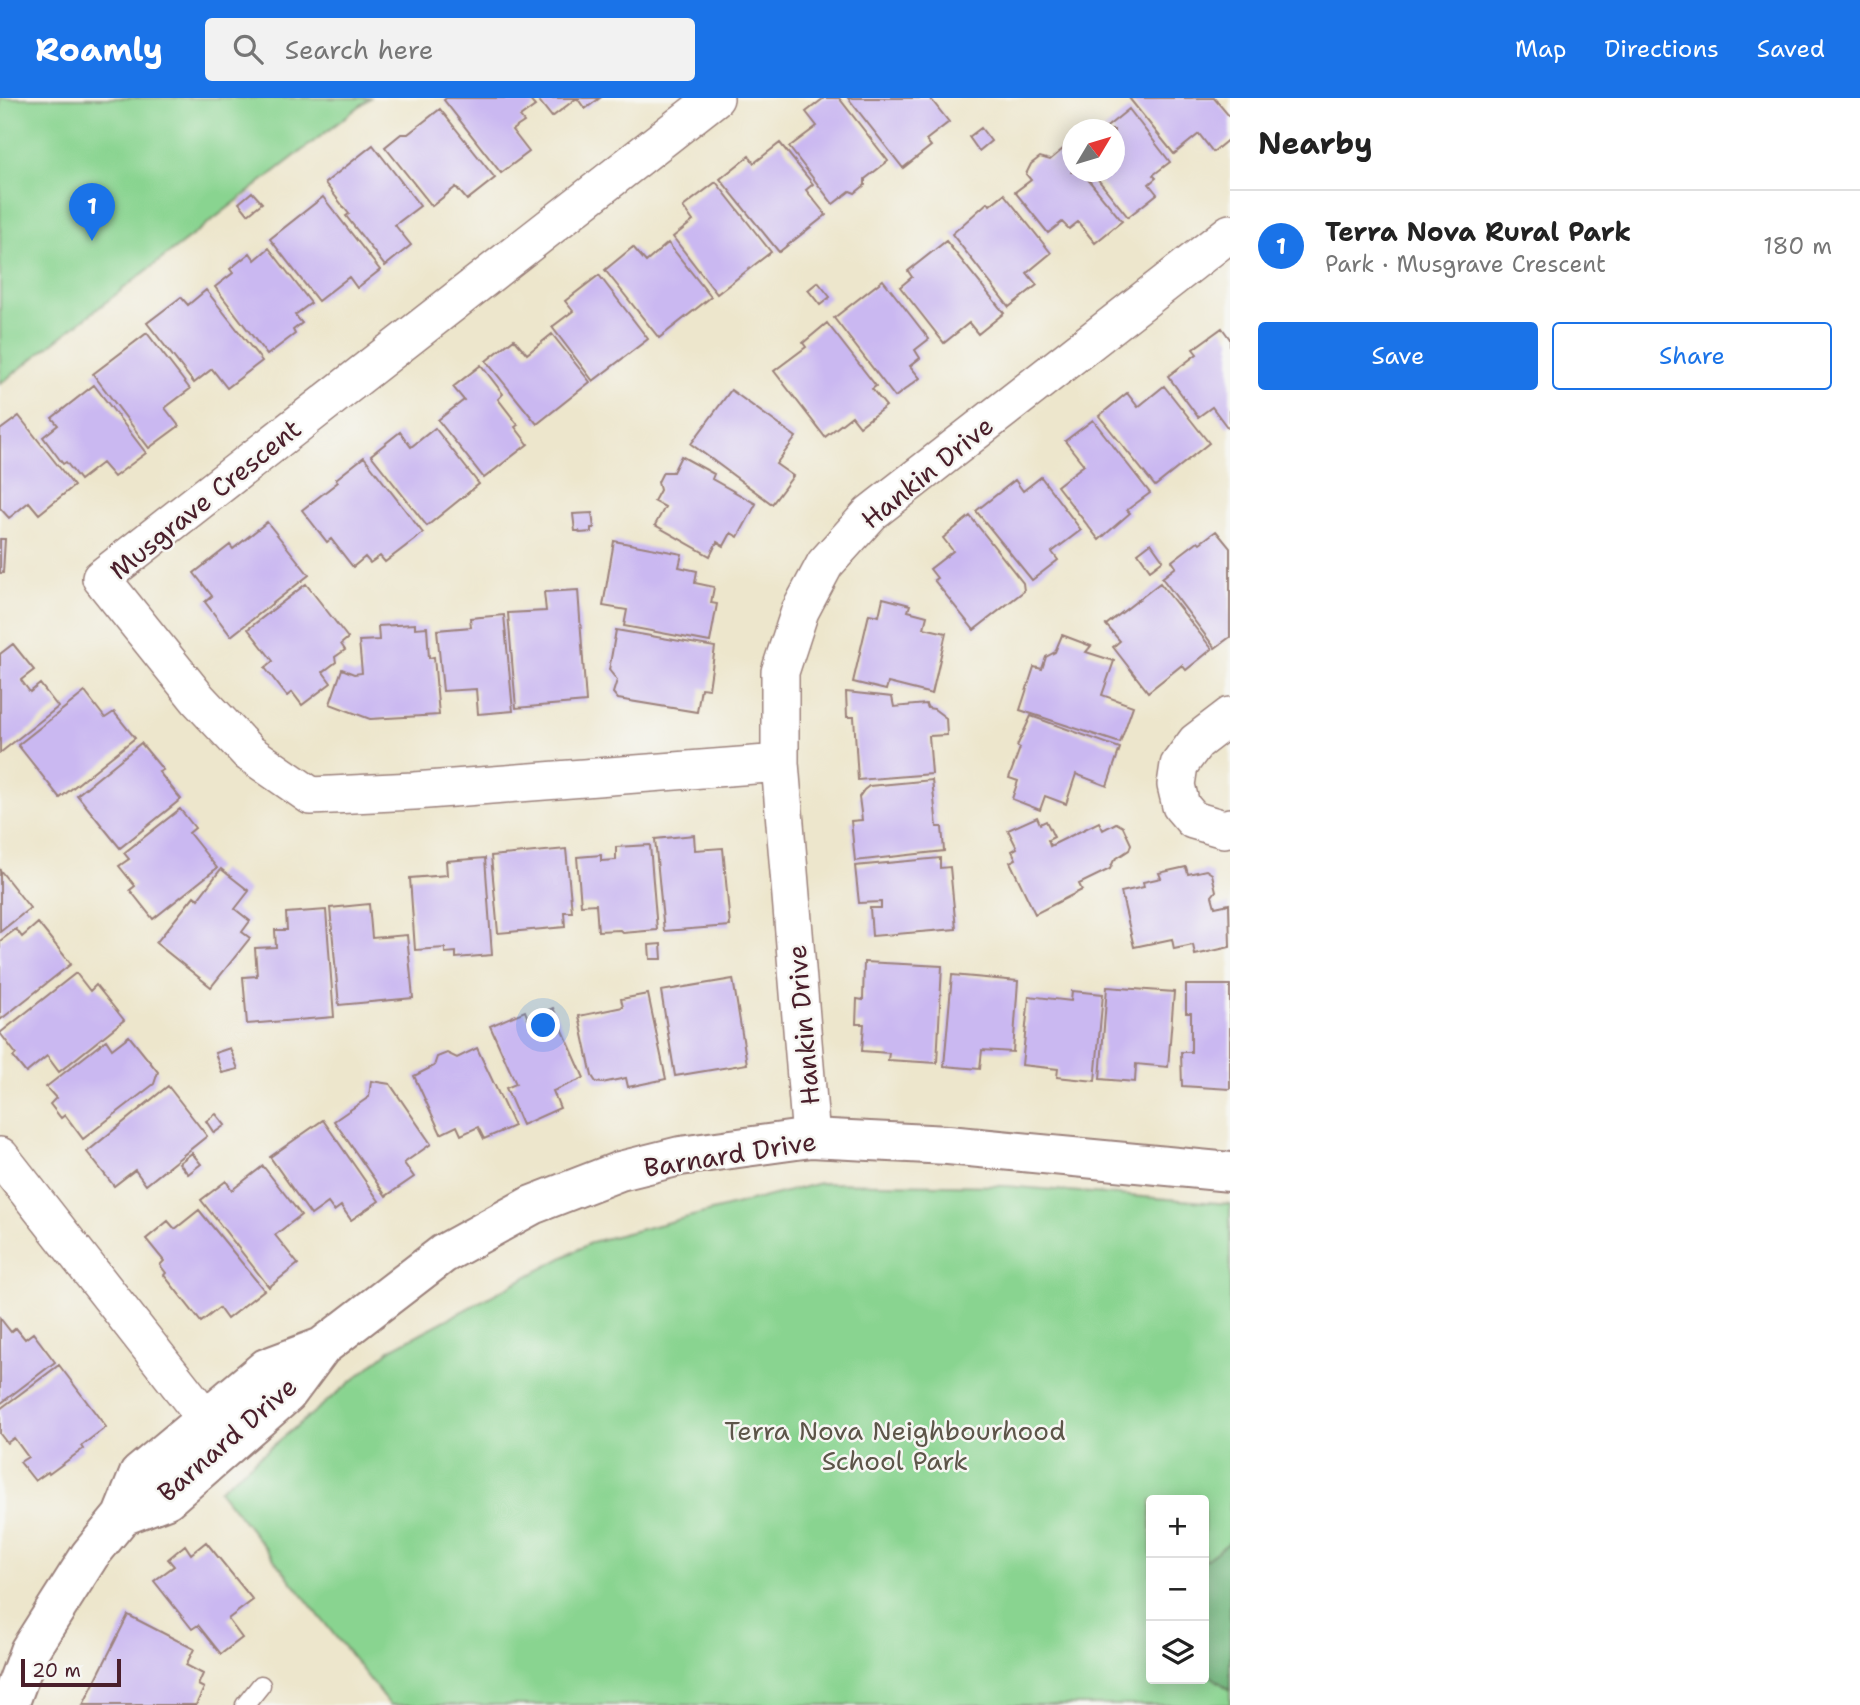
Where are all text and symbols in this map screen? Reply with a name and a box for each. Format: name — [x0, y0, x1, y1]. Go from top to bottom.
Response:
search box — [205, 18, 695, 81]
text: Roamly — [35, 27, 163, 72]
icon: search — [229, 30, 267, 68]
text: Search here — [285, 32, 433, 67]
text: Map — [1515, 33, 1566, 65]
text: Directions — [1604, 33, 1719, 65]
text: Saved — [1757, 33, 1825, 65]
north arrow — [1062, 119, 1125, 182]
text: Nearby — [1258, 123, 1373, 164]
pin: 1 — [69, 183, 115, 241]
text: Terra Nova Rural Park — [1325, 214, 1631, 249]
text: 1 — [1276, 231, 1286, 261]
text: 180 m — [1763, 231, 1832, 261]
text: Park · Musgrave Crescent — [1325, 249, 1606, 279]
button: Save — [1258, 322, 1538, 390]
button: Share — [1552, 322, 1832, 390]
street label: Hankin Drive — [854, 408, 1000, 536]
street label: Musgrave Crescent — [102, 411, 308, 587]
street label: Hankin Drive — [779, 943, 827, 1107]
your location — [526, 1008, 560, 1042]
street label: Barnard Drive — [641, 1123, 819, 1185]
street label: Barnard Drive — [150, 1369, 304, 1509]
park label: Terra Nova Neighbourhood School Park — [724, 1413, 1066, 1478]
map controls — [1146, 1495, 1209, 1684]
button: + — [1146, 1495, 1209, 1558]
button: − — [1146, 1558, 1209, 1621]
button: layers — [1146, 1621, 1209, 1684]
scale bar — [21, 1656, 121, 1688]
text: 20 m — [32, 1658, 81, 1683]

